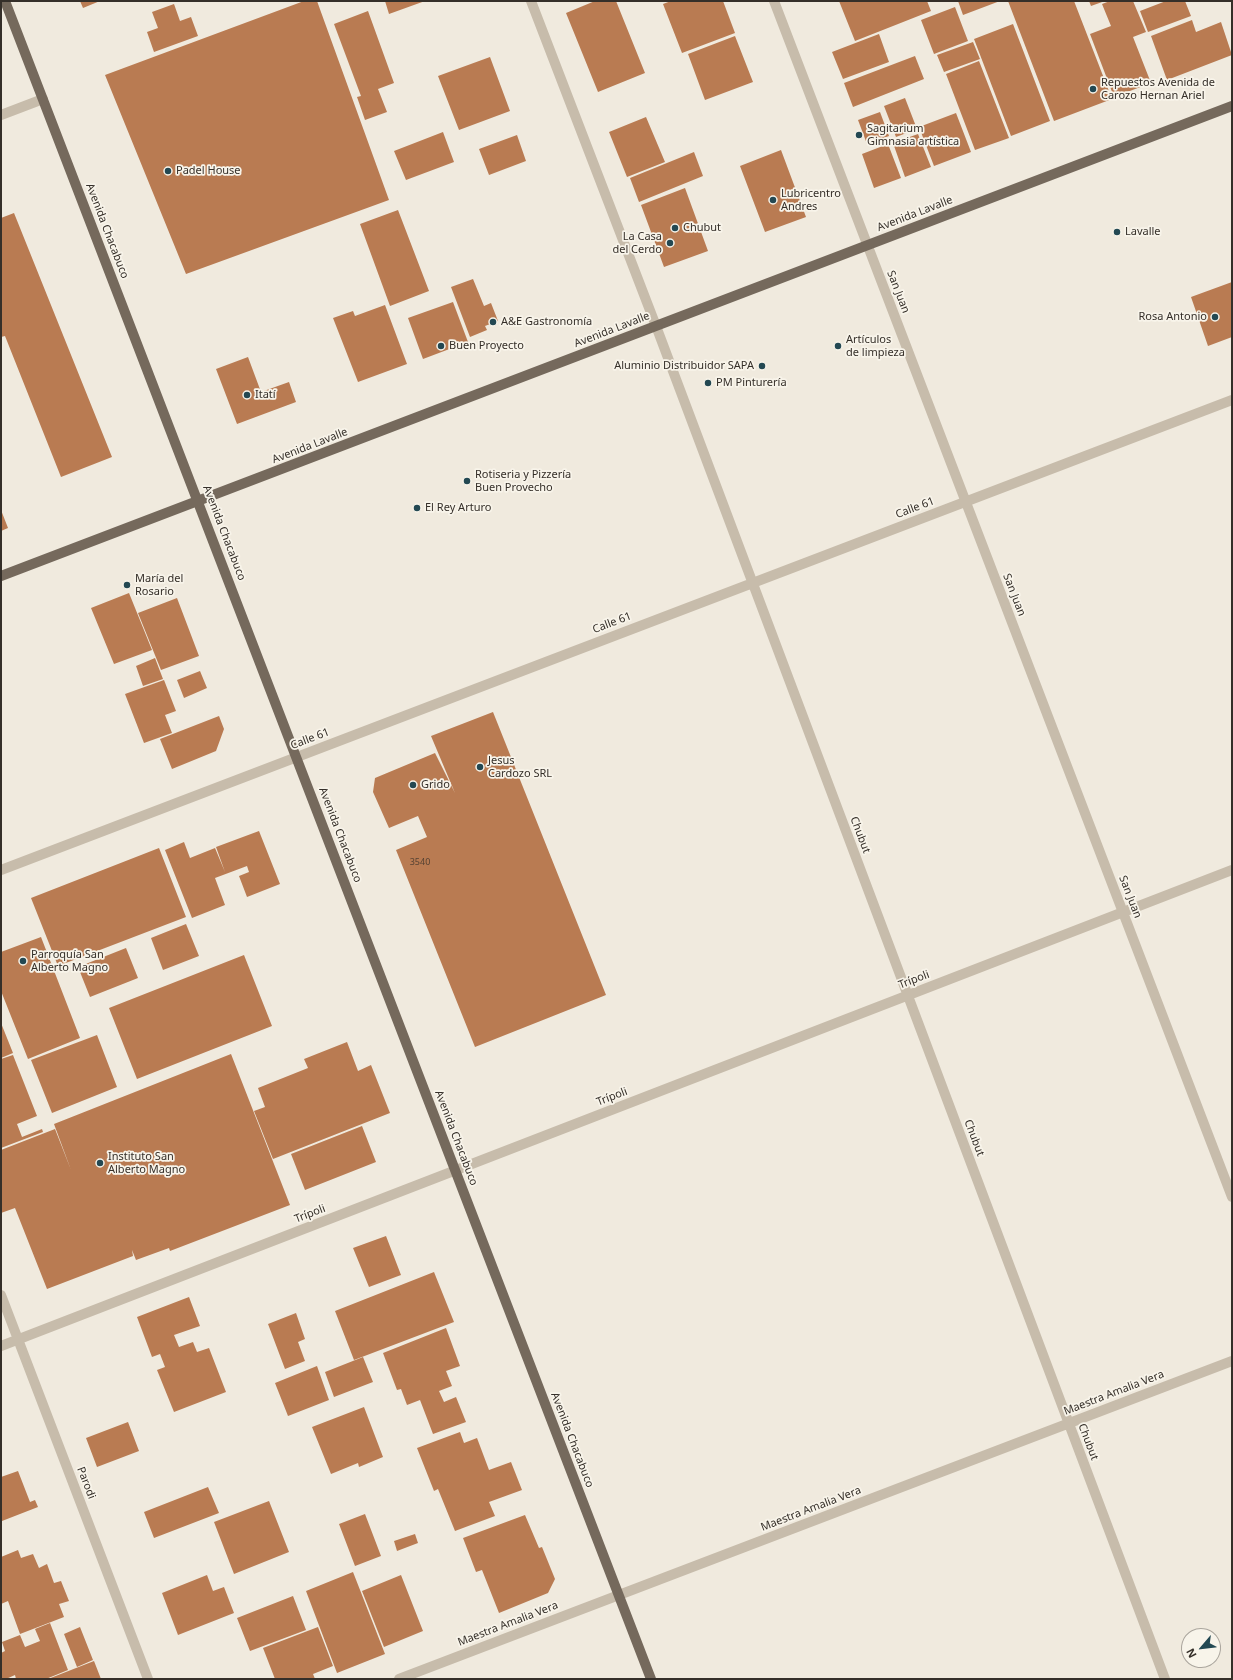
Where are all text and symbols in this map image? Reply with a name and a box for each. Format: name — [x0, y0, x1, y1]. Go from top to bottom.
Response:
place label: Repuestos Avenida de Carozo Hernan Ariel — [1101, 76, 1215, 102]
marker: Repuestos Avenida de Carozo Hernan Ariel — [1088, 84, 1098, 94]
place label: Sagitarium Gimnasia artística — [867, 122, 959, 148]
marker: Sagitarium Gimnasia artística — [854, 130, 864, 140]
place label: Padel House — [176, 164, 241, 178]
marker: Padel House — [163, 166, 173, 176]
street label: Avenida Chacabuco — [83, 181, 131, 281]
place label: Lubricentro Andres — [781, 187, 841, 213]
street label: Avenida Lavalle — [875, 194, 955, 234]
marker: Lubricentro Andres — [768, 195, 778, 205]
place label: Chubut — [683, 221, 721, 235]
marker: Chubut — [670, 223, 680, 233]
place label: Lavalle — [1125, 225, 1161, 239]
marker: Lavalle — [1112, 227, 1122, 237]
place label: La Casa del Cerdo — [612, 230, 662, 256]
marker: La Casa del Cerdo — [665, 238, 675, 248]
street label: San Juan — [884, 269, 912, 315]
street label: Avenida Lavalle — [572, 310, 652, 350]
place label: Rosa Antonio — [1138, 310, 1207, 324]
marker: Rosa Antonio — [1210, 312, 1220, 322]
place label: A&E Gastronomía — [501, 315, 592, 329]
marker: A&E Gastronomía — [488, 317, 498, 327]
place label: Artículos de limpieza — [846, 333, 905, 359]
place label: Buen Proyecto — [449, 339, 524, 353]
marker: Buen Proyecto — [436, 341, 446, 351]
marker: Artículos de limpieza — [833, 341, 843, 351]
place label: Aluminio Distribuidor SAPA — [614, 359, 754, 373]
marker: Aluminio Distribuidor SAPA — [757, 361, 767, 371]
place label: PM Pinturería — [716, 376, 787, 390]
marker: PM Pinturería — [703, 378, 713, 388]
place label: Itatí — [255, 388, 276, 402]
marker: Itatí — [242, 390, 252, 400]
street label: Avenida Lavalle — [270, 426, 350, 466]
place label: Rotiseria y Pizzería Buen Provecho — [475, 468, 571, 494]
marker: Rotiseria y Pizzería Buen Provecho — [462, 476, 472, 486]
street label: Avenida Chacabuco — [200, 483, 248, 583]
street label: Calle 61 — [894, 495, 936, 521]
place label: El Rey Arturo — [425, 501, 491, 515]
marker: El Rey Arturo — [412, 503, 422, 513]
place label: María del Rosario — [135, 572, 183, 598]
street label: San Juan — [1000, 572, 1028, 618]
marker: María del Rosario — [122, 580, 132, 590]
street label: Calle 61 — [591, 610, 633, 636]
street label: Calle 61 — [289, 726, 331, 752]
place label: Jesus Cardozo SRL — [488, 754, 552, 780]
marker: Jesus Cardozo SRL — [475, 762, 485, 772]
place label: Grido — [421, 778, 450, 792]
marker: Grido — [408, 780, 418, 790]
street label: Avenida Chacabuco — [316, 785, 364, 885]
street label: Chubut — [847, 815, 873, 855]
house number: 3540 — [410, 857, 430, 867]
street label: San Juan — [1116, 874, 1144, 920]
place label: Parroquía San Alberto Magno — [31, 948, 108, 974]
marker: Parroquía San Alberto Magno — [18, 956, 28, 966]
street label: Trípoli — [897, 968, 931, 992]
street label: Trípoli — [595, 1085, 629, 1109]
street label: Avenida Chacabuco — [432, 1088, 480, 1188]
street label: Chubut — [961, 1118, 987, 1158]
place label: Instituto San Alberto Magno — [108, 1150, 185, 1176]
marker: Instituto San Alberto Magno — [95, 1158, 105, 1168]
street label: Trípoli — [293, 1202, 327, 1226]
street label: Maestra Amalia Vera — [1062, 1368, 1166, 1418]
street label: Avenida Chacabuco — [548, 1390, 596, 1490]
street label: Chubut — [1075, 1422, 1101, 1462]
street label: Parodi — [74, 1465, 98, 1501]
street label: Maestra Amalia Vera — [759, 1484, 863, 1534]
street label: Maestra Amalia Vera — [456, 1599, 560, 1649]
north arrow — [1181, 1628, 1221, 1668]
text: N — [1182, 1646, 1200, 1661]

